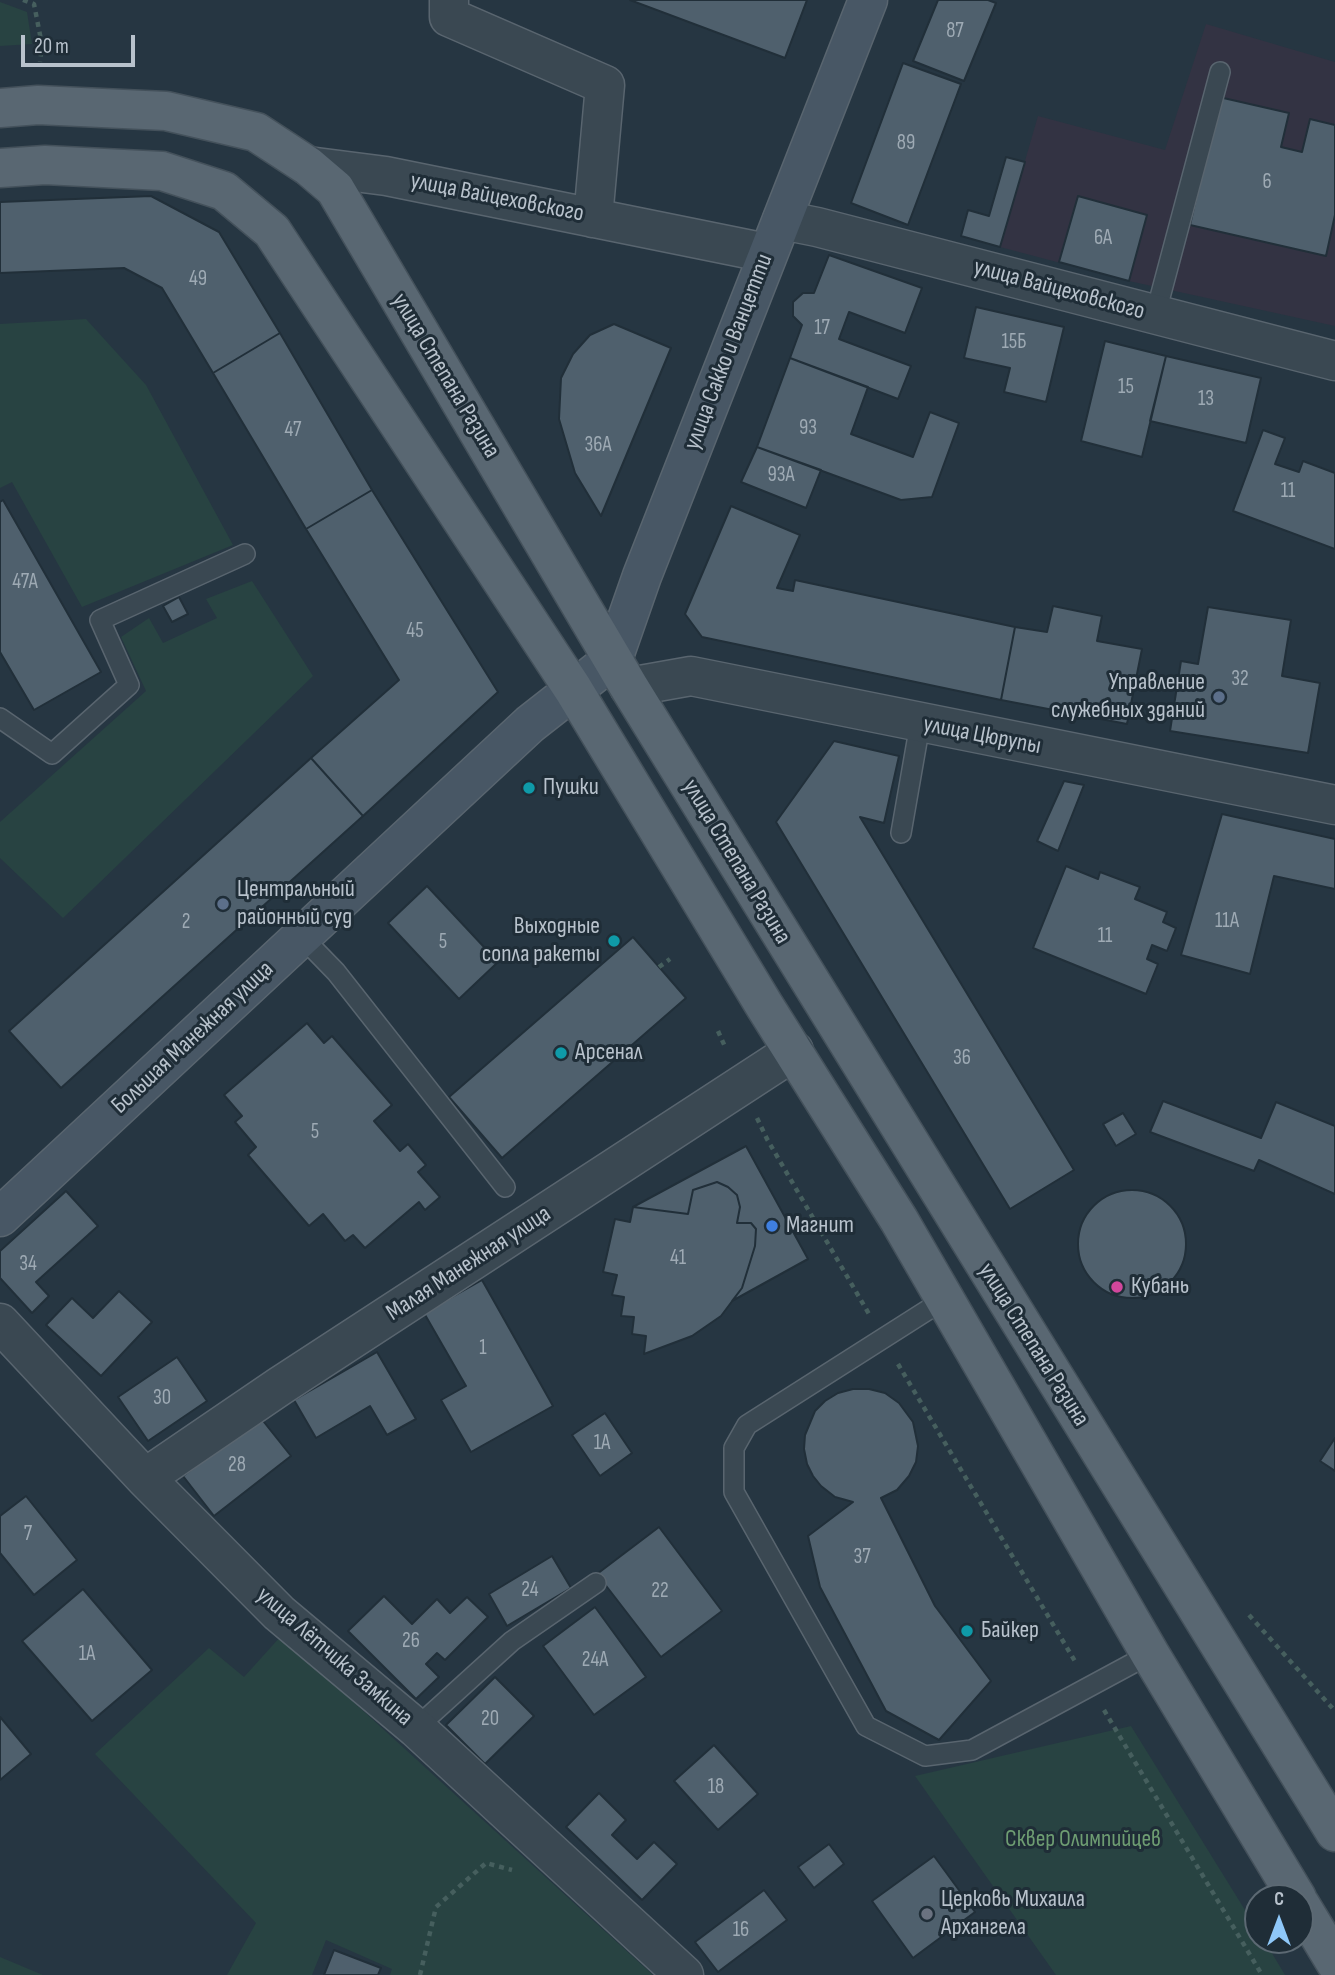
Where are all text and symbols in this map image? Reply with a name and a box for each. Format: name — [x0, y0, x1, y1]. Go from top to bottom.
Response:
house number: 87 — [946, 19, 964, 45]
scale bar — [24, 21, 138, 65]
text: 20 m — [34, 34, 69, 59]
house number: 89 — [897, 131, 915, 157]
street label: улица Вайцеховского — [408, 167, 586, 229]
house number: 6 — [1262, 170, 1272, 196]
house number: 6А — [1094, 226, 1112, 252]
street label: улица Сакко и Ванцетти — [678, 250, 780, 454]
street label: улица Вайцеховского — [970, 253, 1148, 327]
house number: 49 — [189, 267, 207, 293]
street label: улица Степана Разина — [385, 289, 505, 463]
house number: 17 — [814, 316, 830, 342]
house number: 15Б — [1002, 330, 1026, 356]
house number: 15 — [1118, 375, 1134, 401]
house number: 13 — [1198, 387, 1214, 413]
house number: 93 — [799, 416, 817, 442]
house number: 47 — [284, 418, 302, 444]
house number: 36А — [585, 433, 611, 459]
house number: 93А — [767, 463, 795, 489]
house number: 11 — [1281, 479, 1295, 505]
house number: 47А — [12, 570, 38, 596]
house number: 45 — [406, 619, 424, 645]
house number: 32 — [1231, 667, 1249, 693]
place label: Управление служебных зданий — [1051, 669, 1205, 725]
marker: Управление служебных зданий — [1211, 689, 1227, 705]
street label: улица Цюрупы — [921, 710, 1043, 762]
place label: Пушки — [543, 774, 599, 802]
street label: улица Степана Разина — [676, 775, 796, 949]
marker: Пушки — [521, 780, 537, 796]
place label: Центральный районный суд — [237, 876, 355, 932]
marker: Центральный районный суд — [215, 896, 231, 912]
house number: 11А — [1215, 909, 1239, 935]
house number: 2 — [182, 910, 190, 936]
place label: Выходные сопла ракеты — [482, 913, 600, 969]
house number: 11 — [1098, 924, 1112, 950]
house number: 5 — [439, 930, 447, 956]
marker: Выходные сопла ракеты — [606, 933, 622, 949]
street label: Большая Манежная улица — [106, 955, 280, 1121]
place label: Арсенал — [575, 1039, 643, 1067]
marker: Арсенал — [553, 1045, 569, 1061]
house number: 36 — [953, 1046, 971, 1072]
house number: 5 — [311, 1120, 319, 1146]
street label: Малая Манежная улица — [381, 1200, 557, 1328]
place label: Магнит — [786, 1212, 854, 1240]
marker: Магнит — [764, 1218, 780, 1234]
house number: 41 — [670, 1246, 686, 1272]
house number: 34 — [19, 1252, 37, 1278]
street label: улица Степана Разина — [971, 1258, 1095, 1432]
place label: Кубань — [1131, 1273, 1189, 1301]
marker: Кубань — [1109, 1279, 1125, 1295]
house number: 1 — [479, 1336, 487, 1362]
house number: 30 — [153, 1386, 171, 1412]
house number: 1А — [594, 1431, 610, 1457]
house number: 28 — [228, 1453, 246, 1479]
house number: 7 — [24, 1522, 32, 1548]
house number: 37 — [853, 1545, 871, 1571]
house number: 24 — [521, 1578, 539, 1604]
house number: 22 — [651, 1579, 669, 1605]
street label: улица Лётчика Замкина — [250, 1581, 418, 1733]
place label: Байкер — [981, 1617, 1039, 1645]
marker: Байкер — [959, 1623, 975, 1639]
house number: 26 — [402, 1629, 420, 1655]
house number: 1А — [79, 1642, 95, 1668]
house number: 24А — [582, 1648, 608, 1674]
house number: 20 — [481, 1707, 499, 1733]
house number: 18 — [708, 1775, 724, 1801]
park label: Сквер Олимпийцев — [1005, 1826, 1161, 1854]
north arrow — [1244, 1884, 1314, 1954]
place label: Церковь Михаила Архангела — [941, 1886, 1085, 1942]
text: С — [1274, 1888, 1284, 1911]
marker: Церковь Михаила Архангела — [919, 1906, 935, 1922]
house number: 16 — [733, 1918, 749, 1944]

